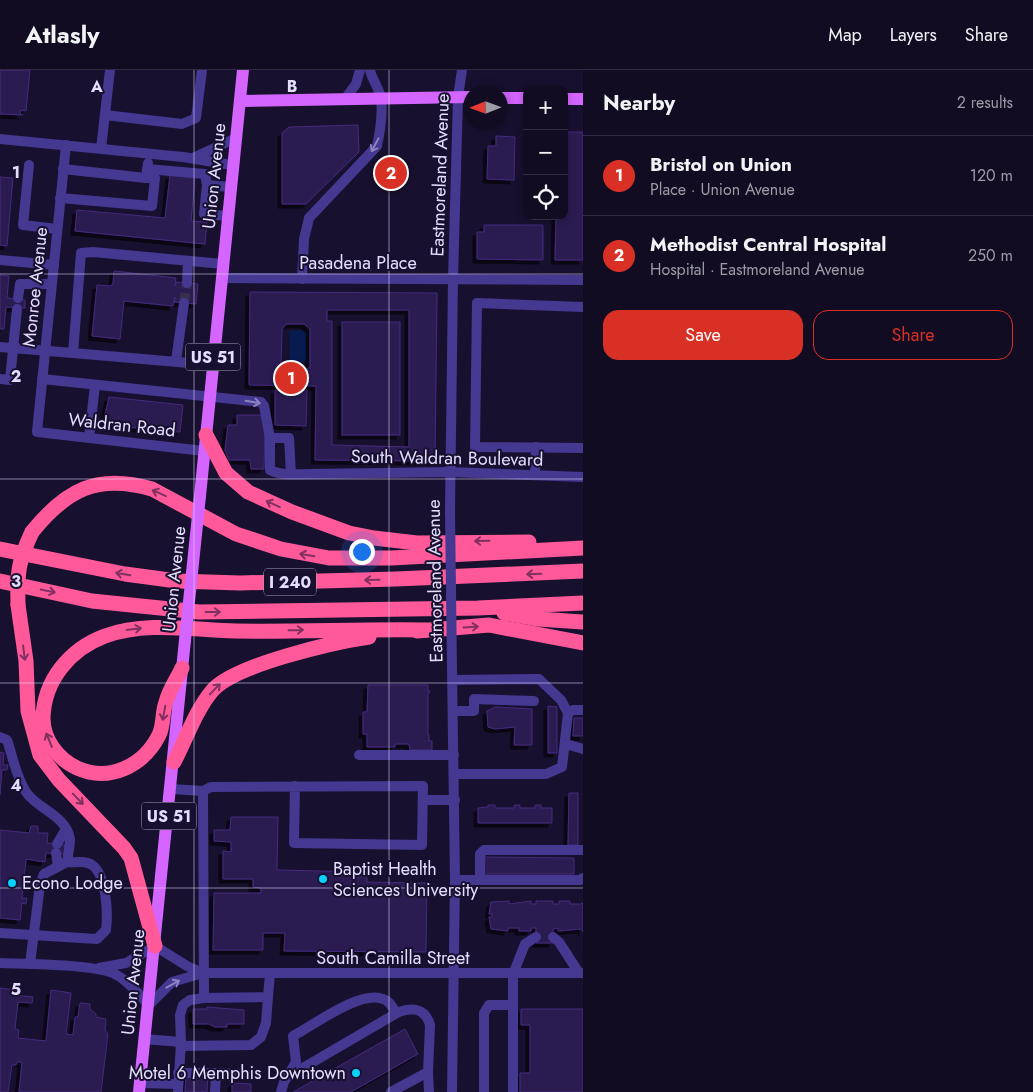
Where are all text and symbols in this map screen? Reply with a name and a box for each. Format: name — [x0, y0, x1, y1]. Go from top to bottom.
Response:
text: Atlasly — [25, 17, 100, 52]
text: Map — [828, 22, 862, 48]
text: Layers — [890, 22, 937, 48]
text: Share — [965, 22, 1008, 48]
text: A — [90, 75, 103, 98]
text: B — [287, 75, 297, 98]
north arrow — [463, 85, 508, 130]
map controls — [523, 85, 568, 220]
button: + — [523, 85, 568, 130]
text: Nearby — [603, 88, 675, 118]
text: 2 results — [957, 91, 1013, 114]
street label: Eastmoreland Avenue — [424, 93, 456, 257]
street label: Union Avenue — [196, 122, 232, 230]
button: − — [523, 130, 568, 175]
one-way arrow — [370, 138, 380, 153]
text: Bristol on Union — [650, 151, 792, 178]
pin: 2 — [375, 154, 407, 192]
text: 1 — [12, 161, 20, 184]
text: 1 — [615, 164, 623, 187]
text: 120 m — [970, 164, 1013, 187]
button: locate — [523, 175, 568, 220]
text: Place · Union Avenue — [650, 178, 795, 201]
street label: Monroe Avenue — [16, 226, 54, 348]
text: Methodist Central Hospital — [650, 231, 887, 258]
text: 2 — [614, 244, 624, 267]
text: 250 m — [968, 244, 1013, 267]
street label: Pasadena Place — [299, 250, 417, 276]
text: Hospital · Eastmoreland Avenue — [650, 258, 865, 281]
button: Save — [603, 310, 803, 360]
button: Share — [813, 310, 1013, 360]
road number: US 51 — [186, 344, 240, 370]
pin: 1 — [275, 359, 307, 397]
text: 2 — [11, 365, 21, 388]
one-way arrow — [245, 397, 261, 407]
street label: Waldran Road — [67, 406, 177, 444]
street label: South Waldran Boulevard — [351, 443, 543, 473]
one-way arrow — [152, 487, 167, 497]
one-way arrow — [266, 499, 281, 509]
street label: Eastmoreland Avenue — [421, 499, 449, 663]
street label: Union Avenue — [156, 525, 192, 633]
one-way arrow — [474, 536, 490, 546]
your location — [349, 539, 375, 565]
one-way arrow — [300, 550, 316, 560]
one-way arrow — [115, 568, 131, 578]
road number: I 240 — [264, 568, 316, 596]
one-way arrow — [527, 569, 543, 578]
text: 3 — [11, 570, 21, 593]
one-way arrow — [364, 575, 380, 585]
one-way arrow — [39, 587, 55, 596]
one-way arrow — [204, 607, 220, 617]
one-way arrow — [463, 622, 479, 631]
one-way arrow — [126, 624, 142, 634]
one-way arrow — [288, 625, 304, 635]
one-way arrow — [20, 645, 30, 661]
one-way arrow — [209, 683, 221, 695]
one-way arrow — [158, 704, 168, 720]
one-way arrow — [44, 733, 53, 748]
text: 4 — [10, 774, 22, 797]
one-way arrow — [72, 793, 84, 806]
road number: US 51 — [142, 802, 196, 829]
place label: Baptist Health Sciences University — [333, 856, 478, 903]
place label: Econo Lodge — [22, 870, 123, 896]
marker: Baptist Health Sciences University — [317, 873, 329, 885]
marker: Econo Lodge — [6, 877, 18, 889]
street label: Union Avenue — [115, 928, 151, 1036]
street label: South Camilla Street — [316, 945, 470, 971]
text: 5 — [11, 978, 21, 1001]
one-way arrow — [165, 978, 179, 988]
place label: Motel 6 Memphis Downtown — [129, 1060, 346, 1086]
marker: Motel 6 Memphis Downtown — [350, 1067, 362, 1079]

